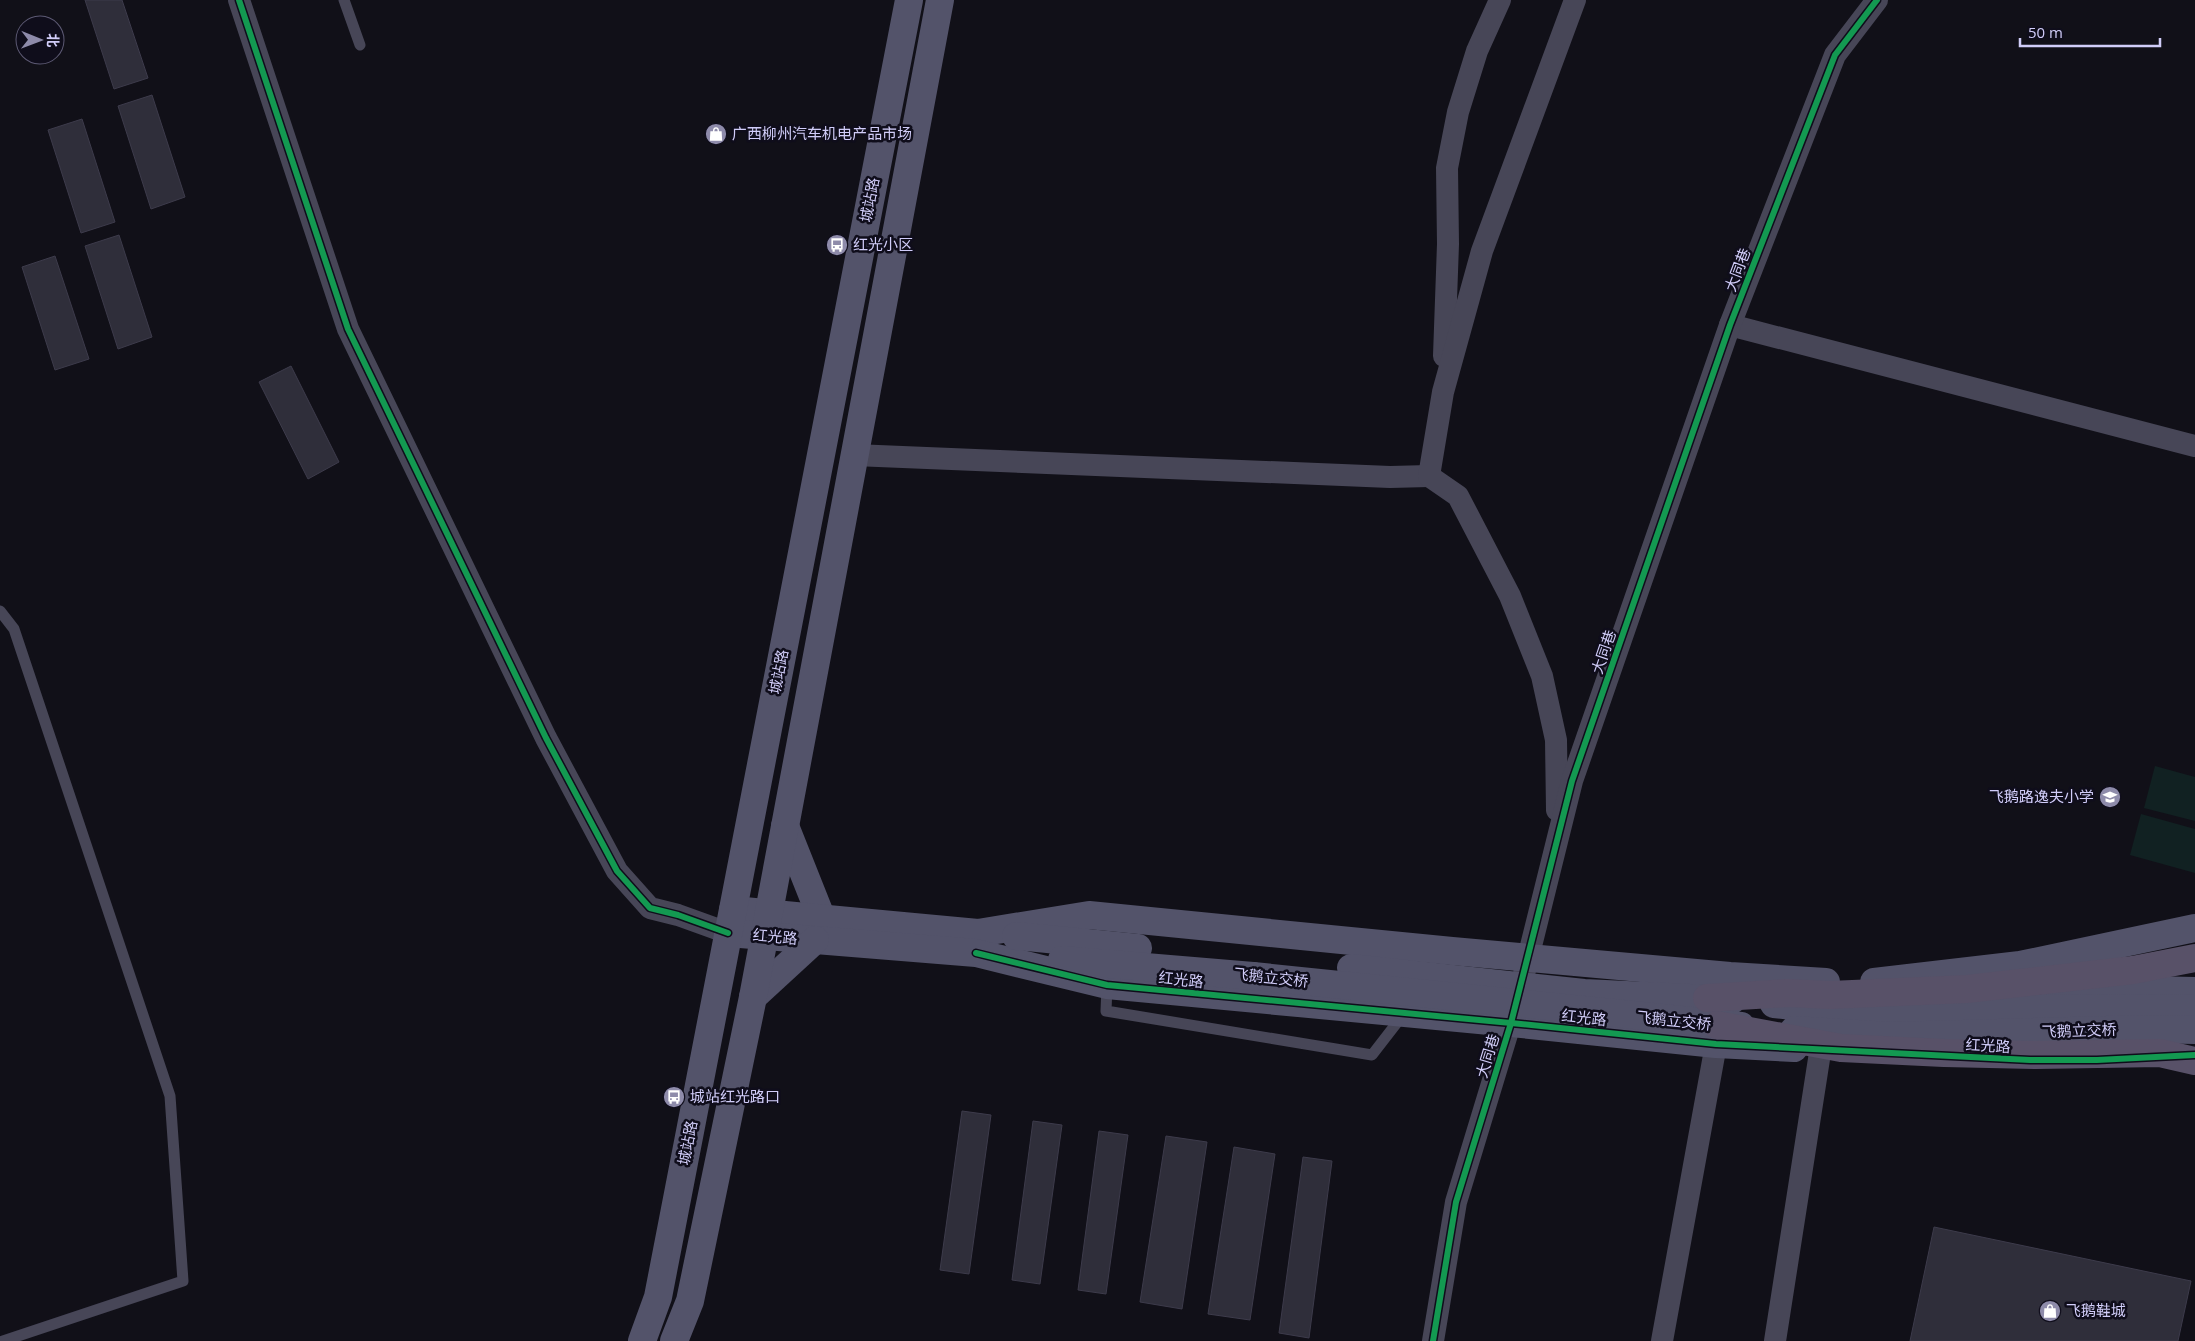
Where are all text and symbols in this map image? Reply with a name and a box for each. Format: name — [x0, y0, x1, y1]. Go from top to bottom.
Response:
north arrow — [15, 15, 65, 65]
scale bar — [2020, 15, 2160, 47]
text: 50 m — [2028, 22, 2063, 42]
text: 北 — [44, 33, 63, 47]
shop icon: 广西柳州汽车机电产品市场 — [704, 122, 728, 146]
place label: 广西柳州汽车机电产品市场 — [732, 123, 912, 143]
street label: 城站路 — [855, 176, 883, 224]
bus stop icon: 红光小区 — [825, 233, 849, 257]
place label: 红光小区 — [853, 234, 913, 254]
street label: 大同巷 — [1720, 245, 1754, 294]
street label: 大同巷 — [1586, 627, 1620, 676]
street label: 城站路 — [764, 648, 792, 696]
school or university icon: 飞鹅路逸夫小学 — [2098, 785, 2122, 809]
place label: 飞鹅路逸夫小学 — [1989, 786, 2094, 806]
street label: 红光路 — [752, 924, 798, 948]
street label: 飞鹅立交桥 — [1233, 963, 1309, 991]
street label: 红光路 — [1158, 967, 1205, 991]
street label: 红光路 — [1561, 1005, 1608, 1029]
street label: 飞鹅立交桥 — [1636, 1006, 1712, 1034]
street label: 飞鹅立交桥 — [2041, 1019, 2117, 1041]
street label: 大同巷 — [1471, 1031, 1503, 1080]
street label: 红光路 — [1965, 1034, 2011, 1056]
bus stop icon: 城站红光路口 — [662, 1085, 686, 1109]
place label: 城站红光路口 — [690, 1086, 780, 1106]
street label: 城站路 — [673, 1119, 701, 1167]
shop icon: 飞鹅鞋城 — [2038, 1299, 2062, 1323]
place label: 飞鹅鞋城 — [2066, 1300, 2126, 1320]

